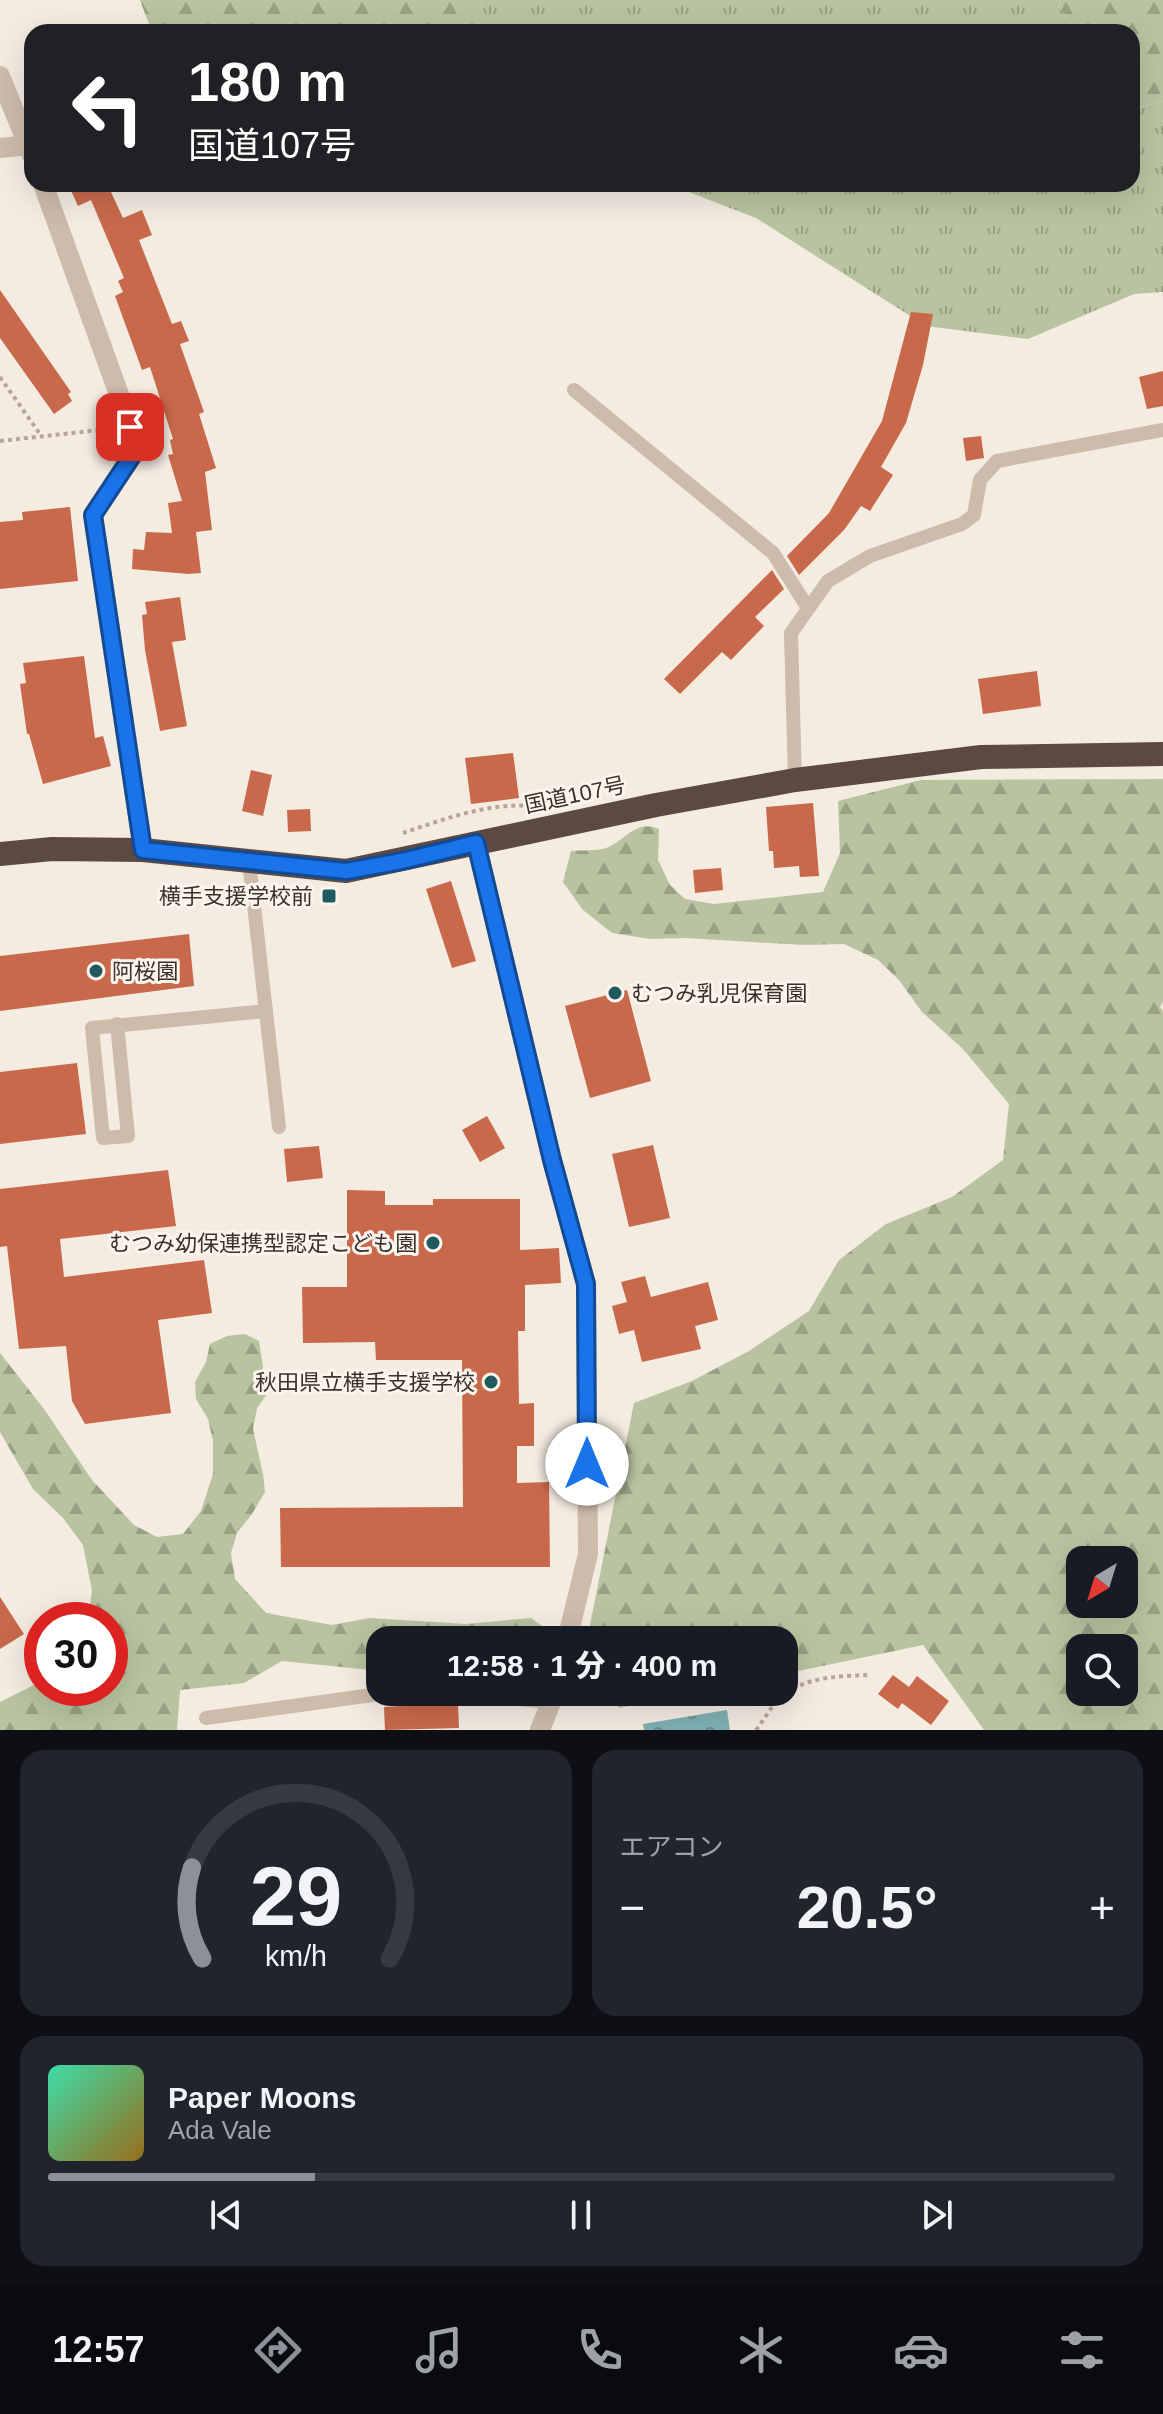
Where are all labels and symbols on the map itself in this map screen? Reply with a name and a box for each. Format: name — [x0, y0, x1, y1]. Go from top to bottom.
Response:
pin — [96, 393, 164, 461]
street label: 国道107号 — [522, 772, 628, 818]
place label: 横手支援学校前 — [159, 884, 313, 909]
marker: 横手支援学校前 — [320, 887, 338, 905]
place label: 阿桜園 — [112, 959, 178, 984]
marker: 阿桜園 — [87, 962, 105, 980]
place label: むつみ乳児保育園 — [631, 981, 807, 1006]
marker: むつみ乳児保育園 — [606, 984, 624, 1002]
place label: むつみ幼保連携型認定こども園 — [109, 1231, 417, 1256]
marker: むつみ幼保連携型認定こども園 — [424, 1234, 442, 1252]
place label: 秋田県立横手支援学校 — [255, 1370, 475, 1395]
marker: 秋田県立横手支援学校 — [482, 1373, 500, 1391]
position arrow — [545, 1422, 629, 1506]
north arrow — [1066, 1546, 1138, 1618]
speed limit sign: 30 — [24, 1602, 128, 1706]

